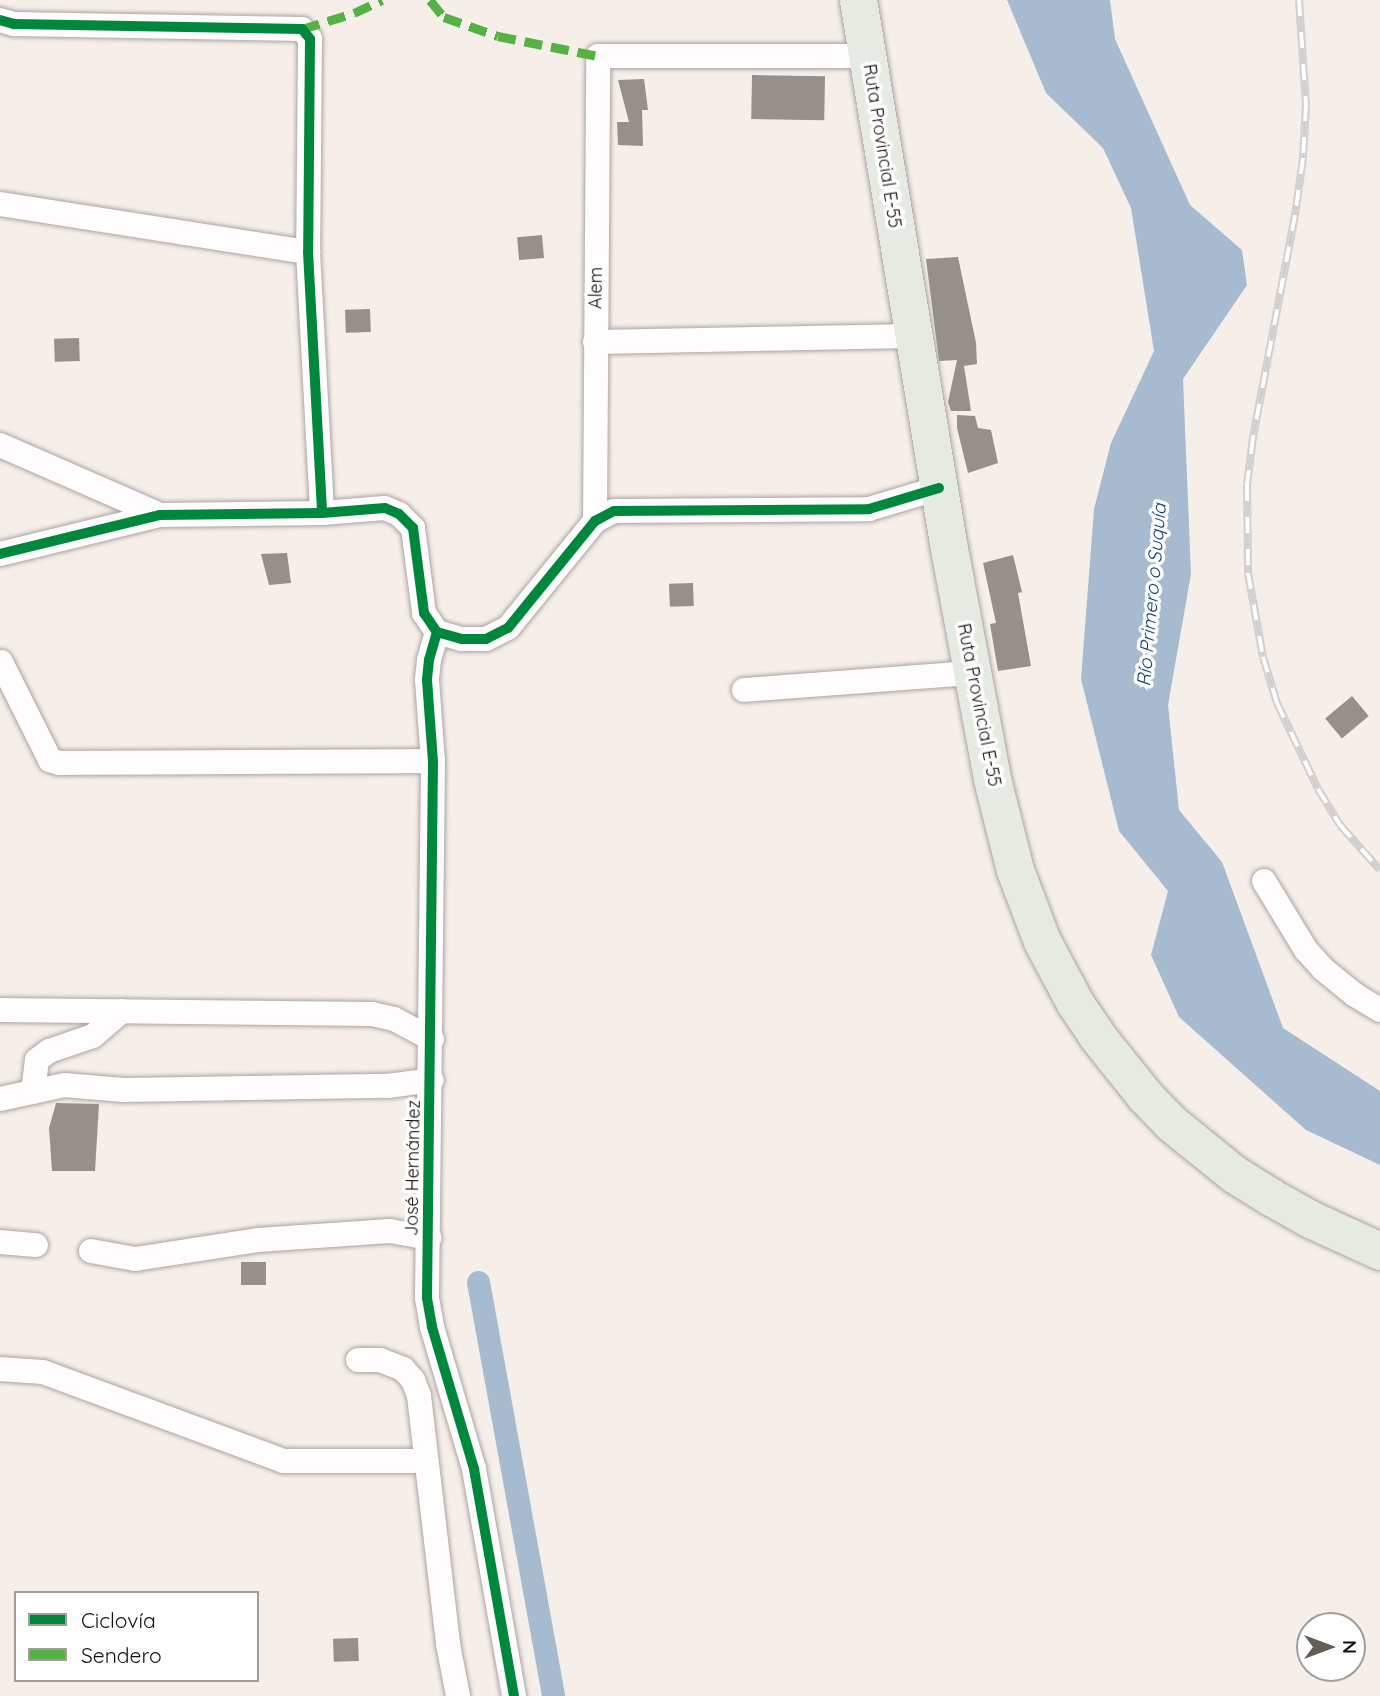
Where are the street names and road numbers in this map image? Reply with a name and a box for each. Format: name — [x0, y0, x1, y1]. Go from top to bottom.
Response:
street label: Ruta Provincial E-55 — [858, 62, 906, 230]
street label: Alem — [585, 267, 607, 309]
street label: Ruta Provincial E-55 — [953, 622, 1005, 788]
street label: José Hernández — [401, 1100, 425, 1236]

